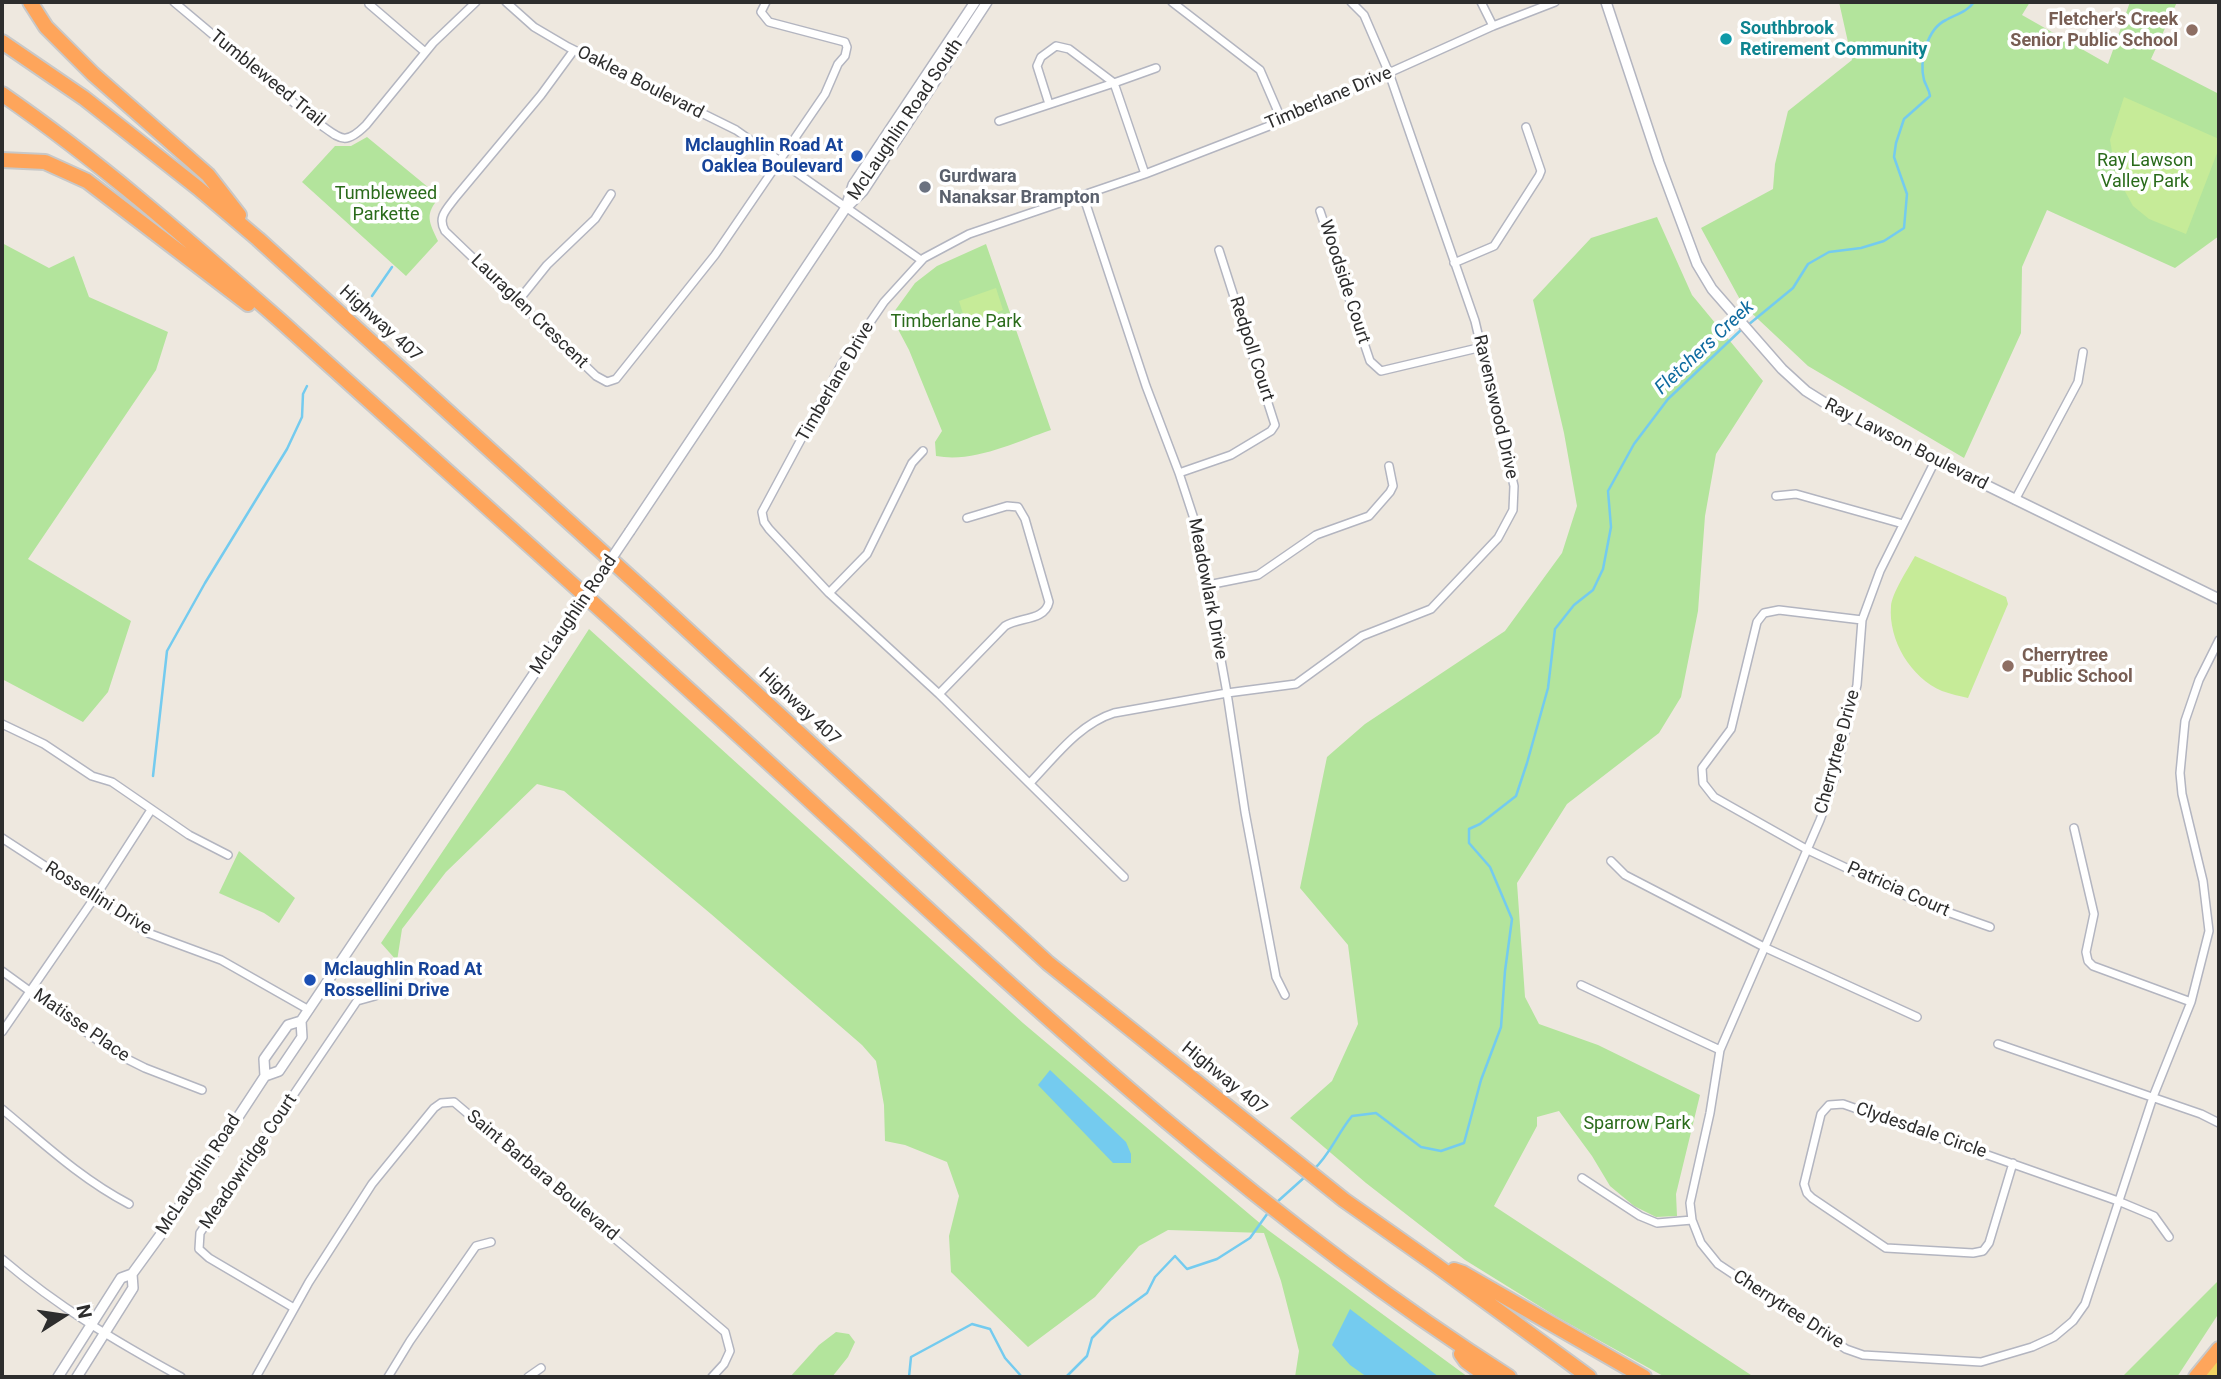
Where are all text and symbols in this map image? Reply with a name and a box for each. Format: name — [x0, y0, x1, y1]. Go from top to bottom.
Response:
place label: Fletcher's Creek Senior Public School — [2010, 9, 2178, 52]
place label: Southbrook Retirement Community — [1740, 18, 1927, 60]
marker: Fletcher's Creek Senior Public School — [2184, 22, 2200, 38]
street label: Tumbleweed Trail — [205, 26, 329, 132]
marker: Southbrook Retirement Community — [1718, 31, 1734, 47]
street label: McLaughlin Road South — [844, 35, 968, 205]
street label: Oaklea Boulevard — [573, 42, 707, 124]
street label: Timberlane Drive — [1263, 63, 1395, 135]
place label: Mclaughlin Road At Oaklea Boulevard — [685, 135, 843, 178]
marker: Mclaughlin Road At Oaklea Boulevard — [849, 148, 865, 164]
park label: Ray Lawson Valley Park — [2097, 150, 2193, 192]
place label: Gurdwara Nanaksar Brampton — [939, 166, 1100, 208]
marker: Gurdwara Nanaksar Brampton — [917, 179, 933, 195]
park label: Tumbleweed Parkette — [335, 183, 437, 226]
street label: Woodside Court — [1314, 218, 1374, 346]
street label: Lauraglen Crescent — [466, 251, 592, 373]
street label: Highway 407 — [334, 281, 426, 367]
street label: Redpoll Court — [1224, 294, 1278, 404]
water label: Fletchers Creek — [1651, 296, 1759, 400]
park label: Timberlane Park — [890, 311, 1022, 333]
street label: Timberlane Drive — [793, 318, 879, 446]
street label: Ravenswood Drive — [1468, 333, 1522, 481]
street label: Ray Lawson Boulevard — [1821, 394, 1991, 496]
street label: Meadowlark Drive — [1183, 517, 1231, 661]
street label: McLaughlin Road — [526, 551, 622, 679]
place label: Cherrytree Public School — [2022, 645, 2133, 688]
marker: Cherrytree Public School — [2000, 658, 2016, 674]
street label: Highway 407 — [754, 664, 844, 750]
street label: Cherrytree Drive — [1811, 687, 1865, 817]
street label: Rossellini Drive — [41, 858, 155, 940]
street label: Patricia Court — [1843, 858, 1953, 922]
place label: Mclaughlin Road At Rossellini Drive — [324, 959, 482, 1002]
marker: Mclaughlin Road At Rossellini Drive — [302, 972, 318, 988]
street label: Matisse Place — [29, 985, 133, 1067]
street label: Highway 407 — [1177, 1038, 1271, 1120]
street label: Meadowridge Court — [196, 1090, 302, 1234]
street label: Clydesdale Circle — [1853, 1098, 1989, 1164]
street label: Saint Barbara Boulevard — [462, 1106, 622, 1246]
street label: McLaughlin Road — [152, 1111, 246, 1239]
park label: Sparrow Park — [1583, 1113, 1691, 1135]
street label: Cherrytree Drive — [1729, 1266, 1847, 1354]
north arrow — [28, 1281, 98, 1351]
text: N — [71, 1303, 97, 1320]

